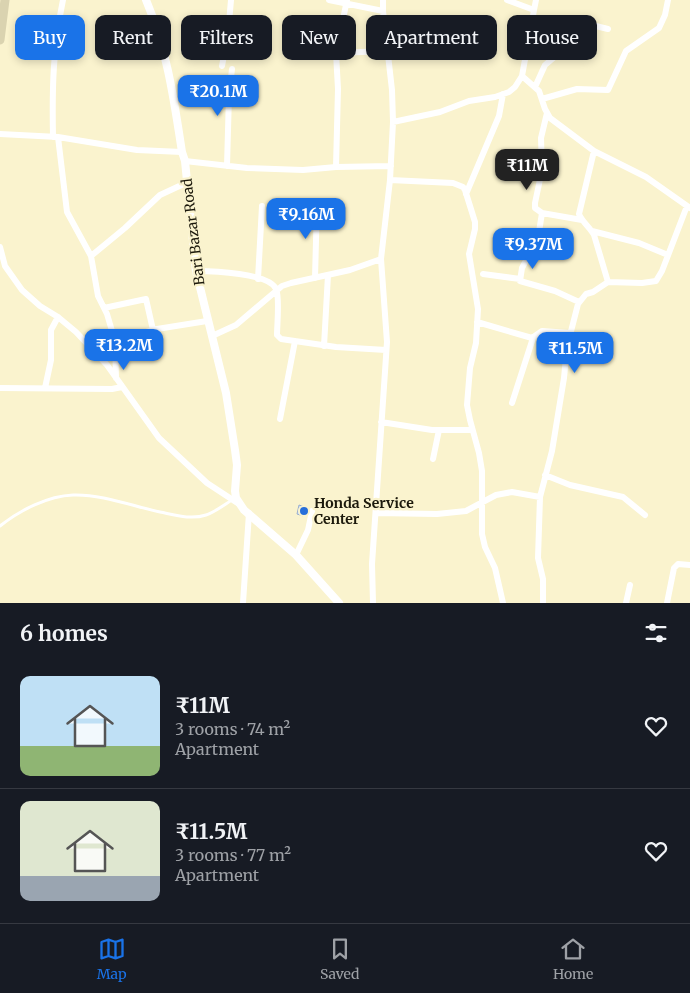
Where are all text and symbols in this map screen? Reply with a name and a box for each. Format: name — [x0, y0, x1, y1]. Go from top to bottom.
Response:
chip: Buy — [15, 15, 85, 60]
chip: Rent — [95, 15, 171, 60]
chip: Filters — [181, 15, 272, 60]
chip: New — [282, 15, 356, 60]
chip: Apartment — [366, 15, 497, 60]
chip: House — [507, 15, 597, 60]
pin: ₹20.1M — [177, 74, 259, 117]
text: ₹20.1M — [189, 81, 247, 101]
pin: ₹11M — [497, 148, 557, 191]
text: ₹11M — [506, 155, 548, 175]
street label: Bari Bazar Road — [177, 177, 208, 287]
pin: ₹9.16M — [265, 198, 347, 240]
text: ₹9.16M — [277, 204, 335, 224]
pin: ₹9.37M — [492, 228, 574, 270]
text: ₹9.37M — [504, 234, 562, 254]
pin: ₹13.2M — [83, 328, 165, 371]
pin: ₹11.5M — [534, 332, 616, 374]
text: ₹13.2M — [95, 335, 153, 355]
text: ₹11.5M — [547, 338, 603, 358]
place label: Honda Service Center — [314, 494, 414, 528]
marker: Honda Service Center — [298, 505, 310, 517]
icon: filters — [642, 619, 670, 647]
text: 6 homes — [20, 620, 108, 647]
text: ₹11M — [175, 692, 230, 719]
icon: home — [60, 696, 120, 756]
icon: heart — [642, 712, 670, 740]
text: 3 rooms · 74 m² — [175, 719, 290, 739]
text: Apartment — [175, 739, 259, 759]
text: ₹11.5M — [175, 818, 247, 845]
icon: home — [60, 821, 120, 881]
icon: heart — [642, 837, 670, 865]
text: 3 rooms · 77 m² — [175, 845, 291, 865]
text: Apartment — [175, 865, 259, 885]
tab: Map — [97, 935, 127, 983]
tab: Saved — [320, 935, 360, 983]
tab: Home — [553, 935, 593, 983]

